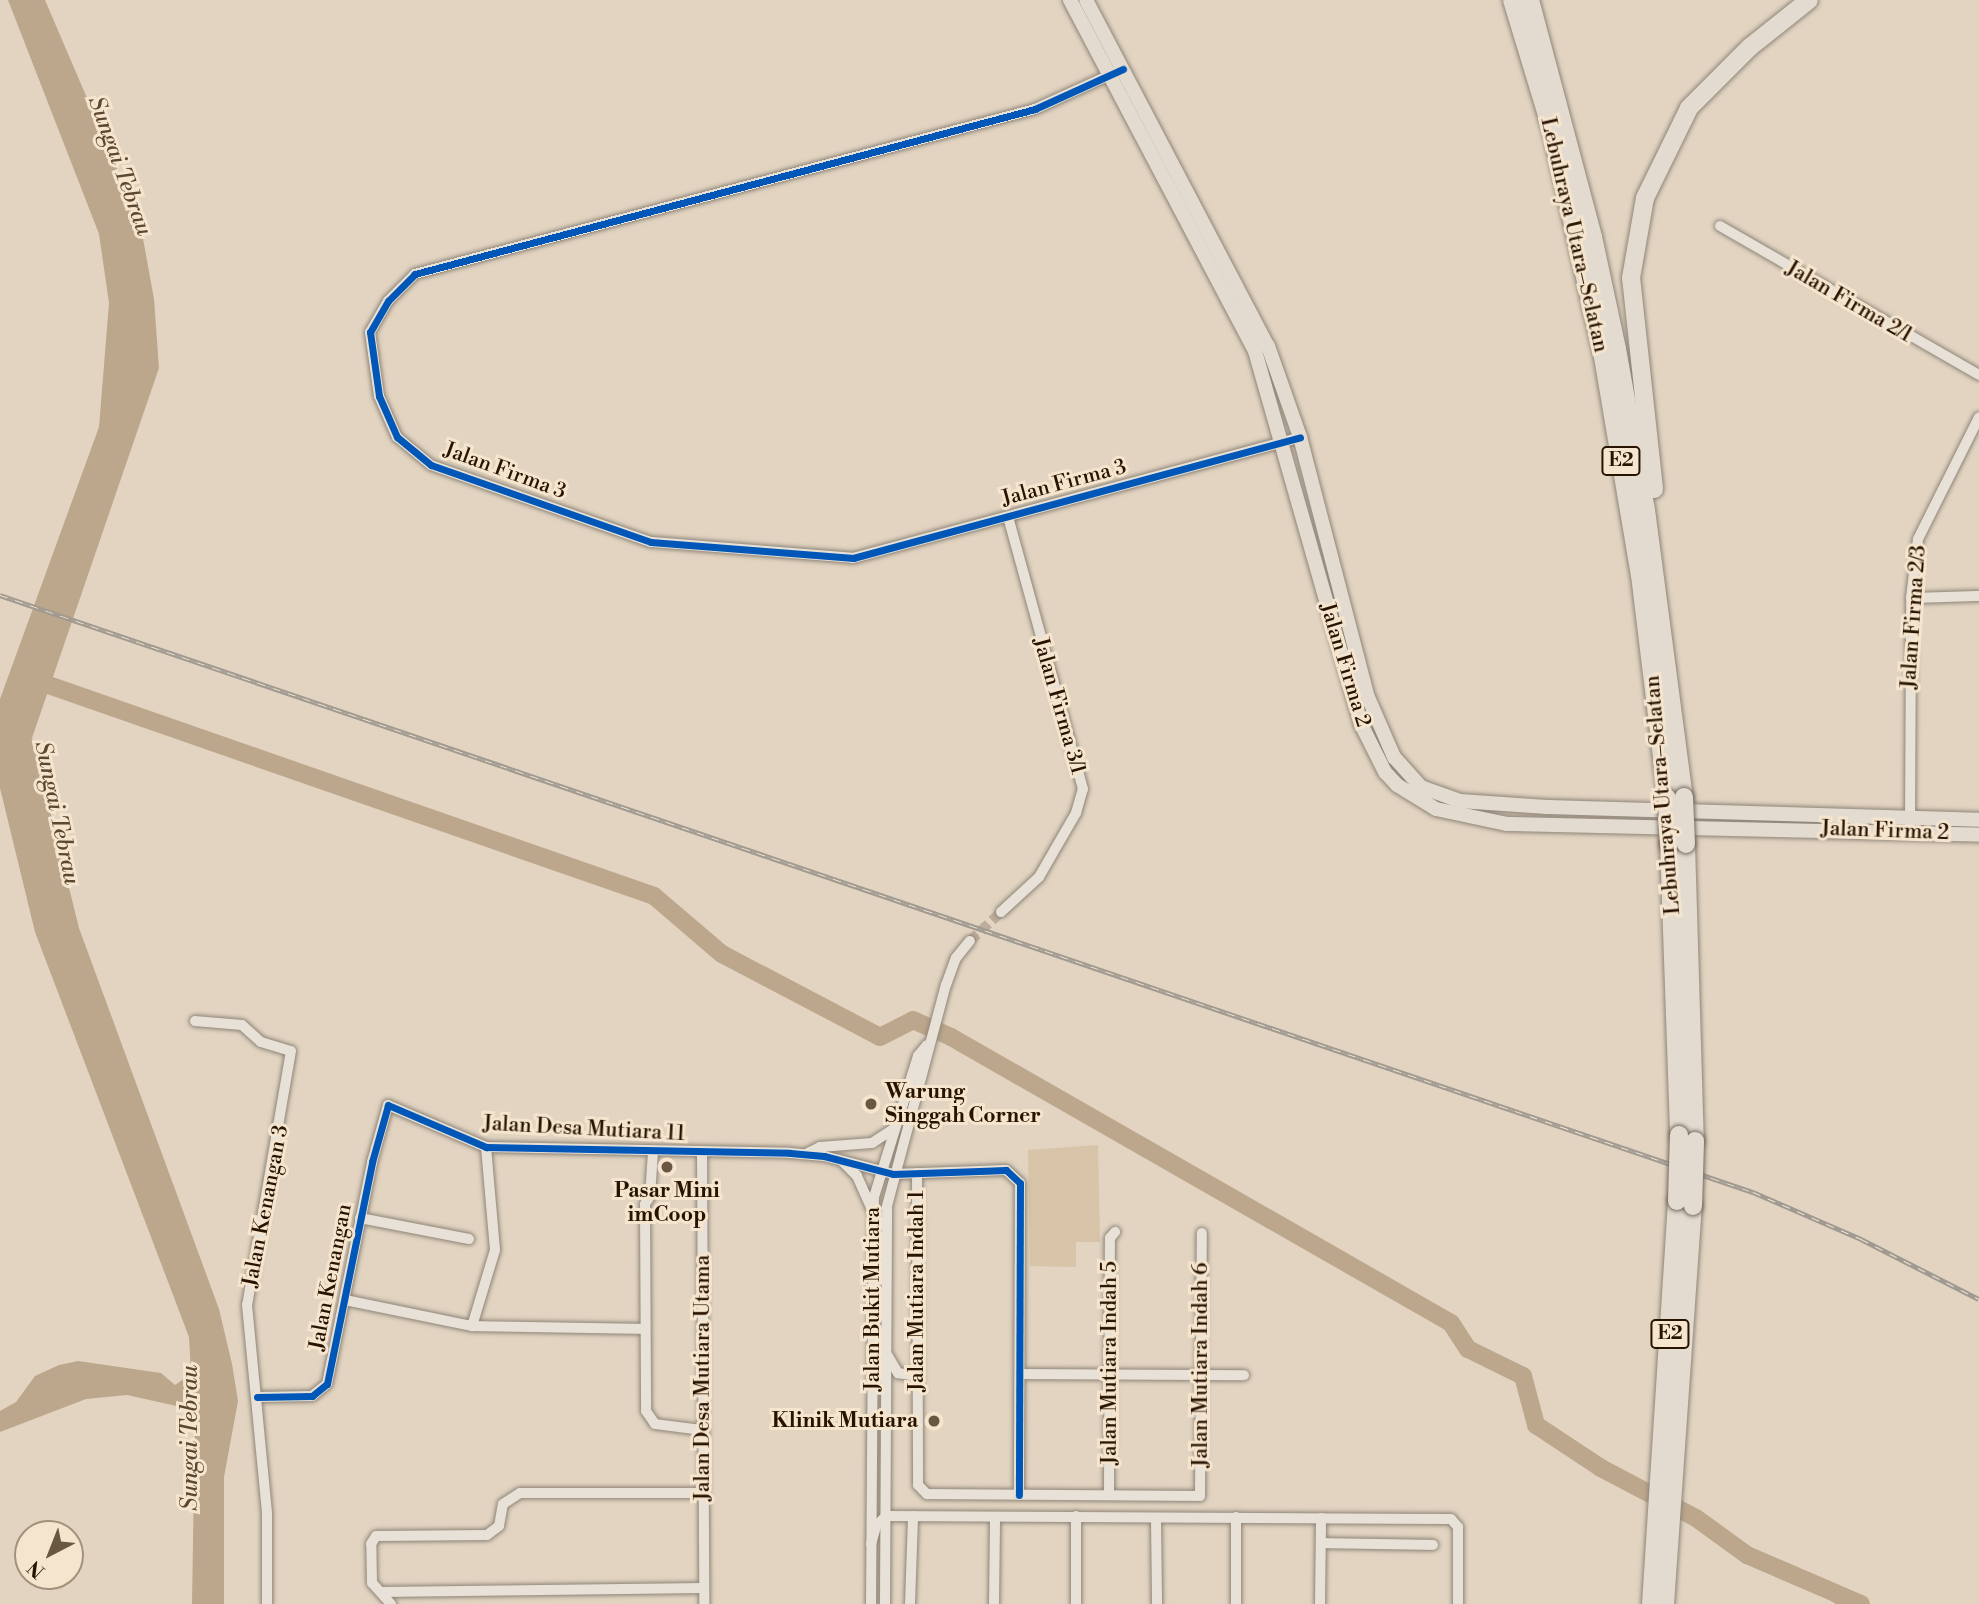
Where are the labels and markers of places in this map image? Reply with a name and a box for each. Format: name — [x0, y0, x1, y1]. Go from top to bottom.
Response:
place label: Warung Singgah Corner — [885, 1079, 1041, 1129]
marker: Warung Singgah Corner — [863, 1096, 879, 1112]
marker: Pasar Mini imCoop — [659, 1159, 675, 1175]
place label: Pasar Mini imCoop — [614, 1178, 720, 1228]
place label: Klinik Mutiara — [772, 1408, 918, 1434]
marker: Klinik Mutiara — [924, 1411, 944, 1431]

